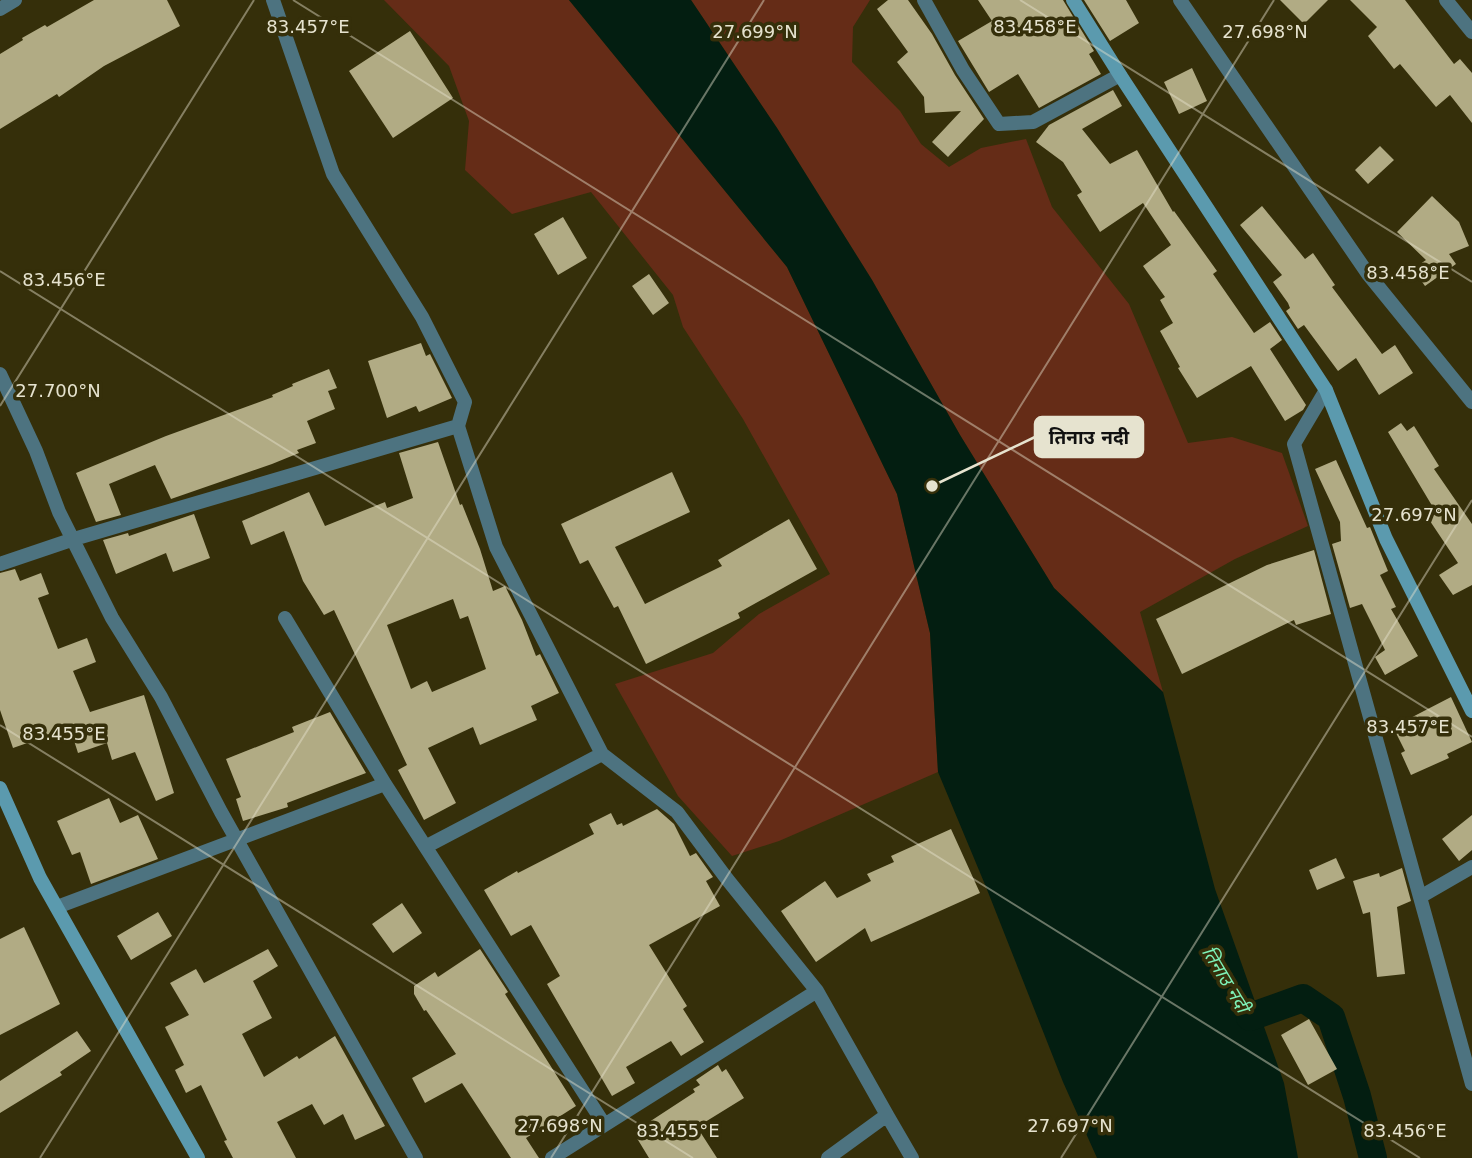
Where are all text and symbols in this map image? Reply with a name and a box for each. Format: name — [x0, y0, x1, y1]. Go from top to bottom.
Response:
text: 83.457°E — [266, 16, 350, 37]
text: 83.458°E — [993, 16, 1077, 37]
text: 27.699°N — [712, 21, 798, 42]
text: 27.698°N — [1222, 21, 1308, 42]
text: 83.458°E — [1366, 262, 1450, 283]
text: 83.456°E — [22, 269, 106, 290]
text: 27.700°N — [15, 380, 101, 401]
callout: तिनाउ नदी — [1035, 417, 1143, 457]
text: तिनाउ नदी — [1049, 426, 1130, 448]
text: 27.697°N — [1371, 504, 1457, 525]
text: 83.457°E — [1366, 716, 1450, 737]
text: 83.455°E — [22, 723, 106, 744]
water label: तिनाउ नदी — [1198, 942, 1256, 1020]
text: 27.698°N — [517, 1115, 603, 1136]
text: 27.697°N — [1027, 1115, 1113, 1136]
text: 83.455°E — [636, 1120, 720, 1141]
text: 83.456°E — [1363, 1120, 1447, 1141]

